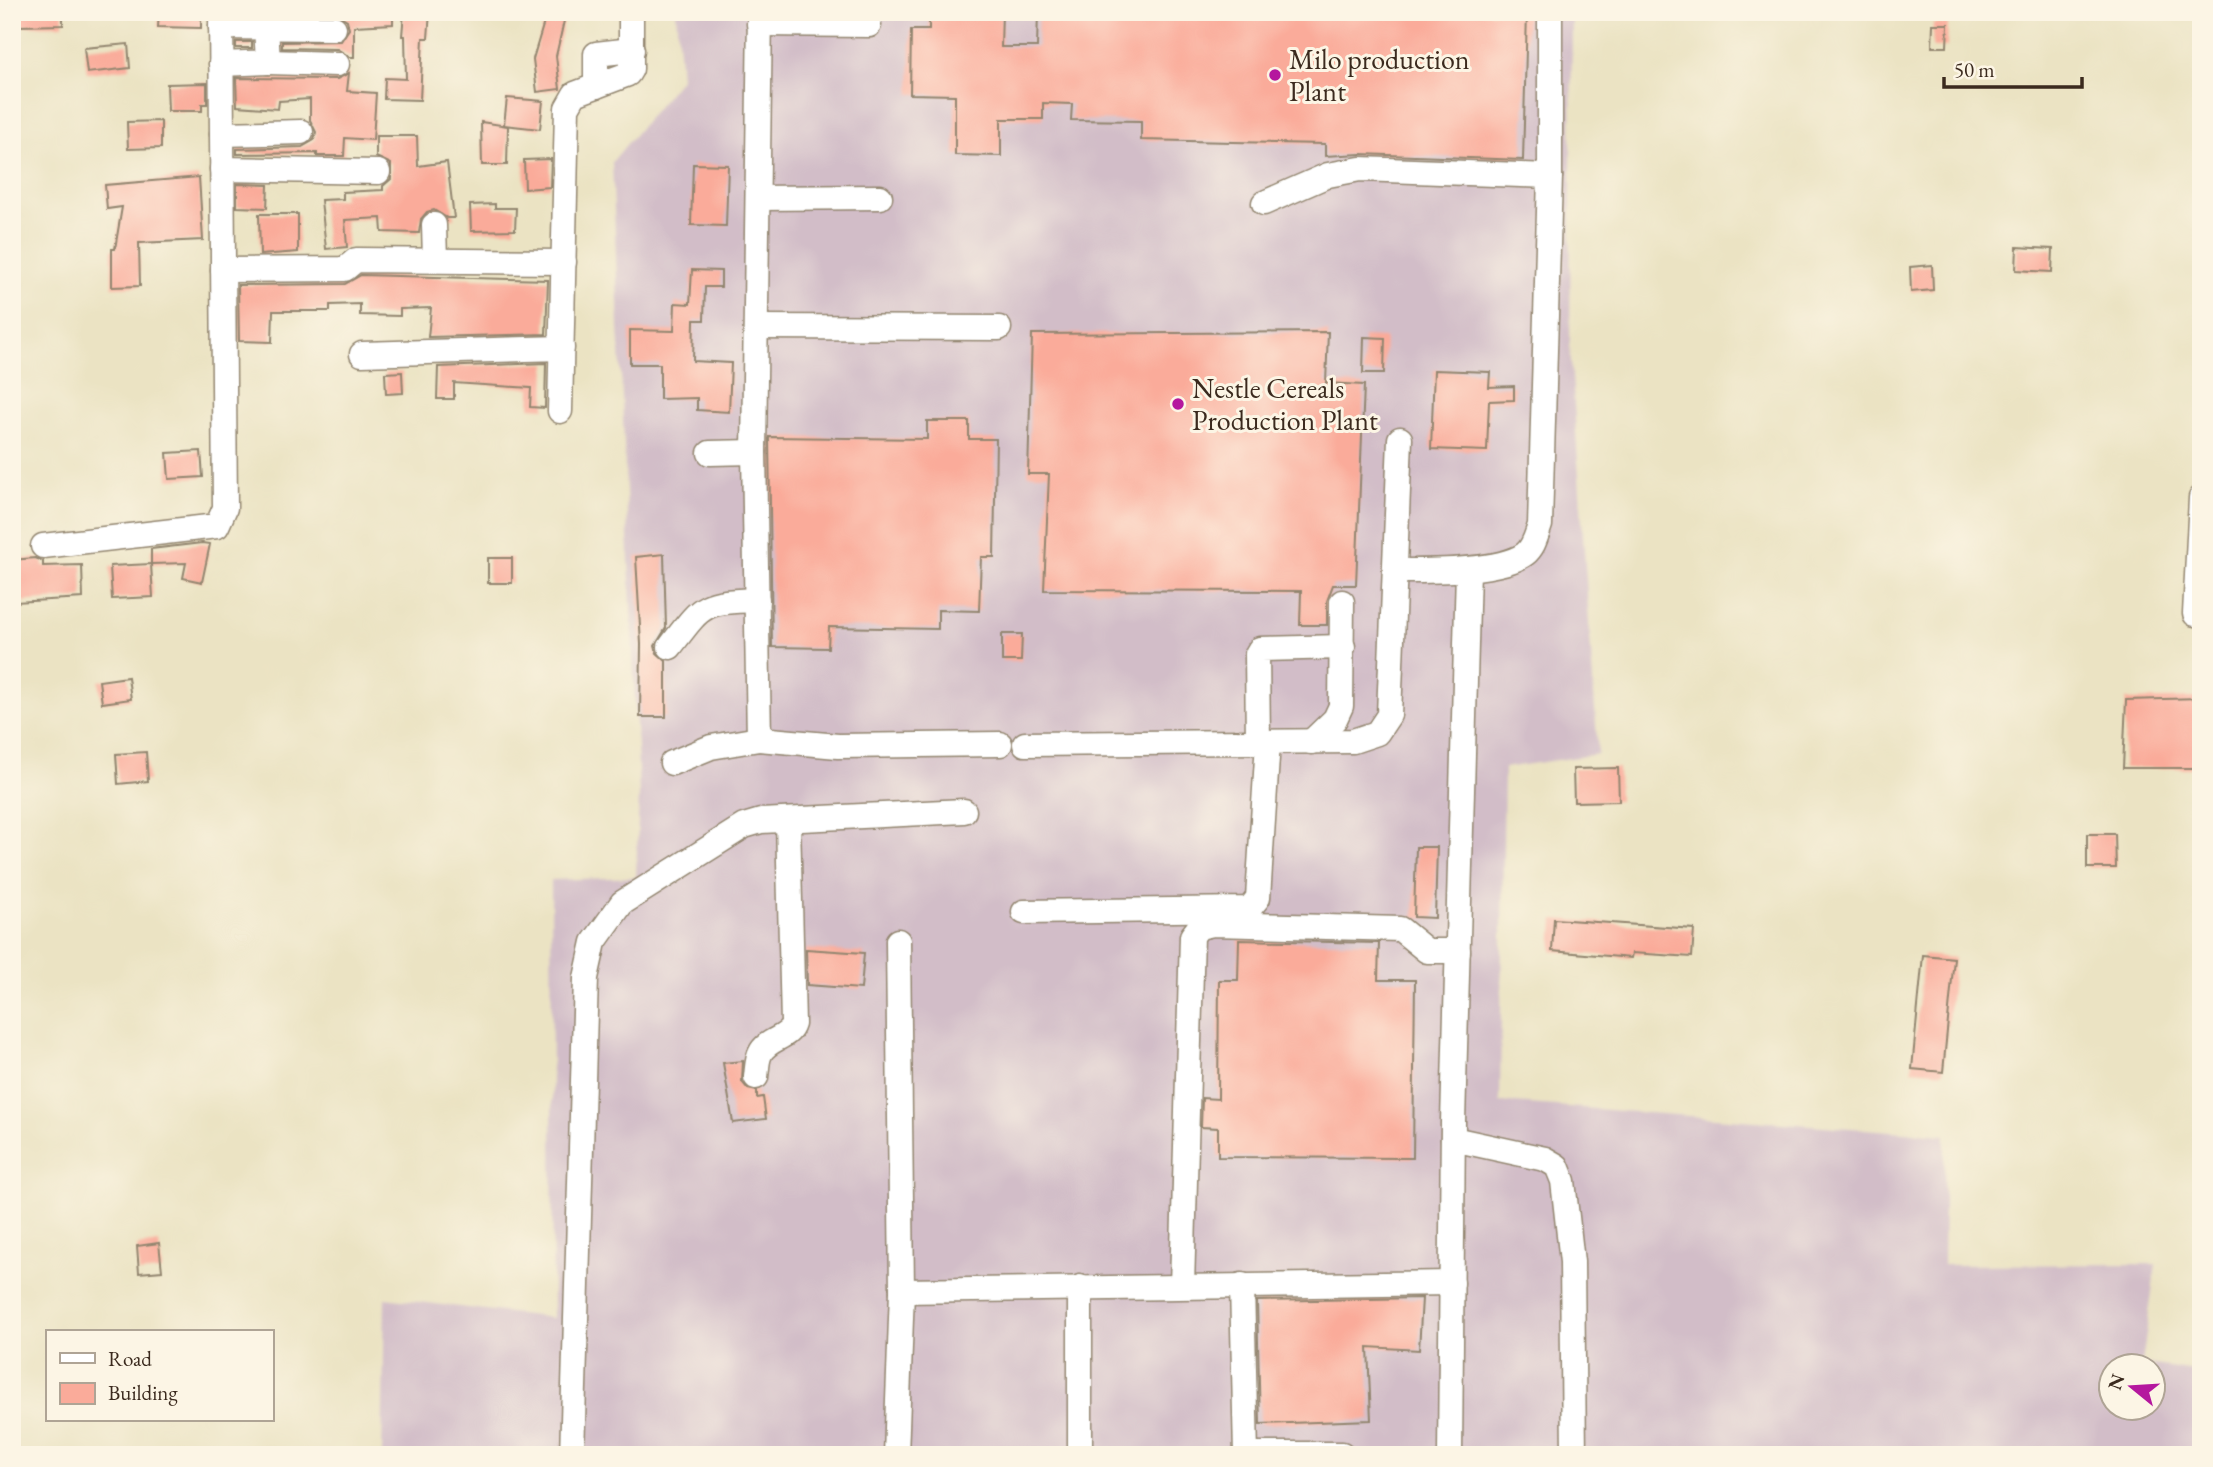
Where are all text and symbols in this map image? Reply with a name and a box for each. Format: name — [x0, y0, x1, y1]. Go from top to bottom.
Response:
place label: Milo production Plant — [1289, 41, 1470, 109]
scale bar — [1944, 46, 2082, 90]
text: 50 m — [1954, 56, 1995, 83]
marker: Milo production Plant — [1267, 67, 1283, 83]
place label: Nestle Cereals Production Plant — [1192, 370, 1378, 438]
marker: Nestle Cereals Production Plant — [1170, 396, 1186, 412]
legend — [46, 1330, 273, 1422]
text: Road — [108, 1345, 152, 1372]
north arrow — [2098, 1352, 2168, 1422]
text: N — [2102, 1370, 2131, 1393]
text: Building — [108, 1379, 178, 1406]

